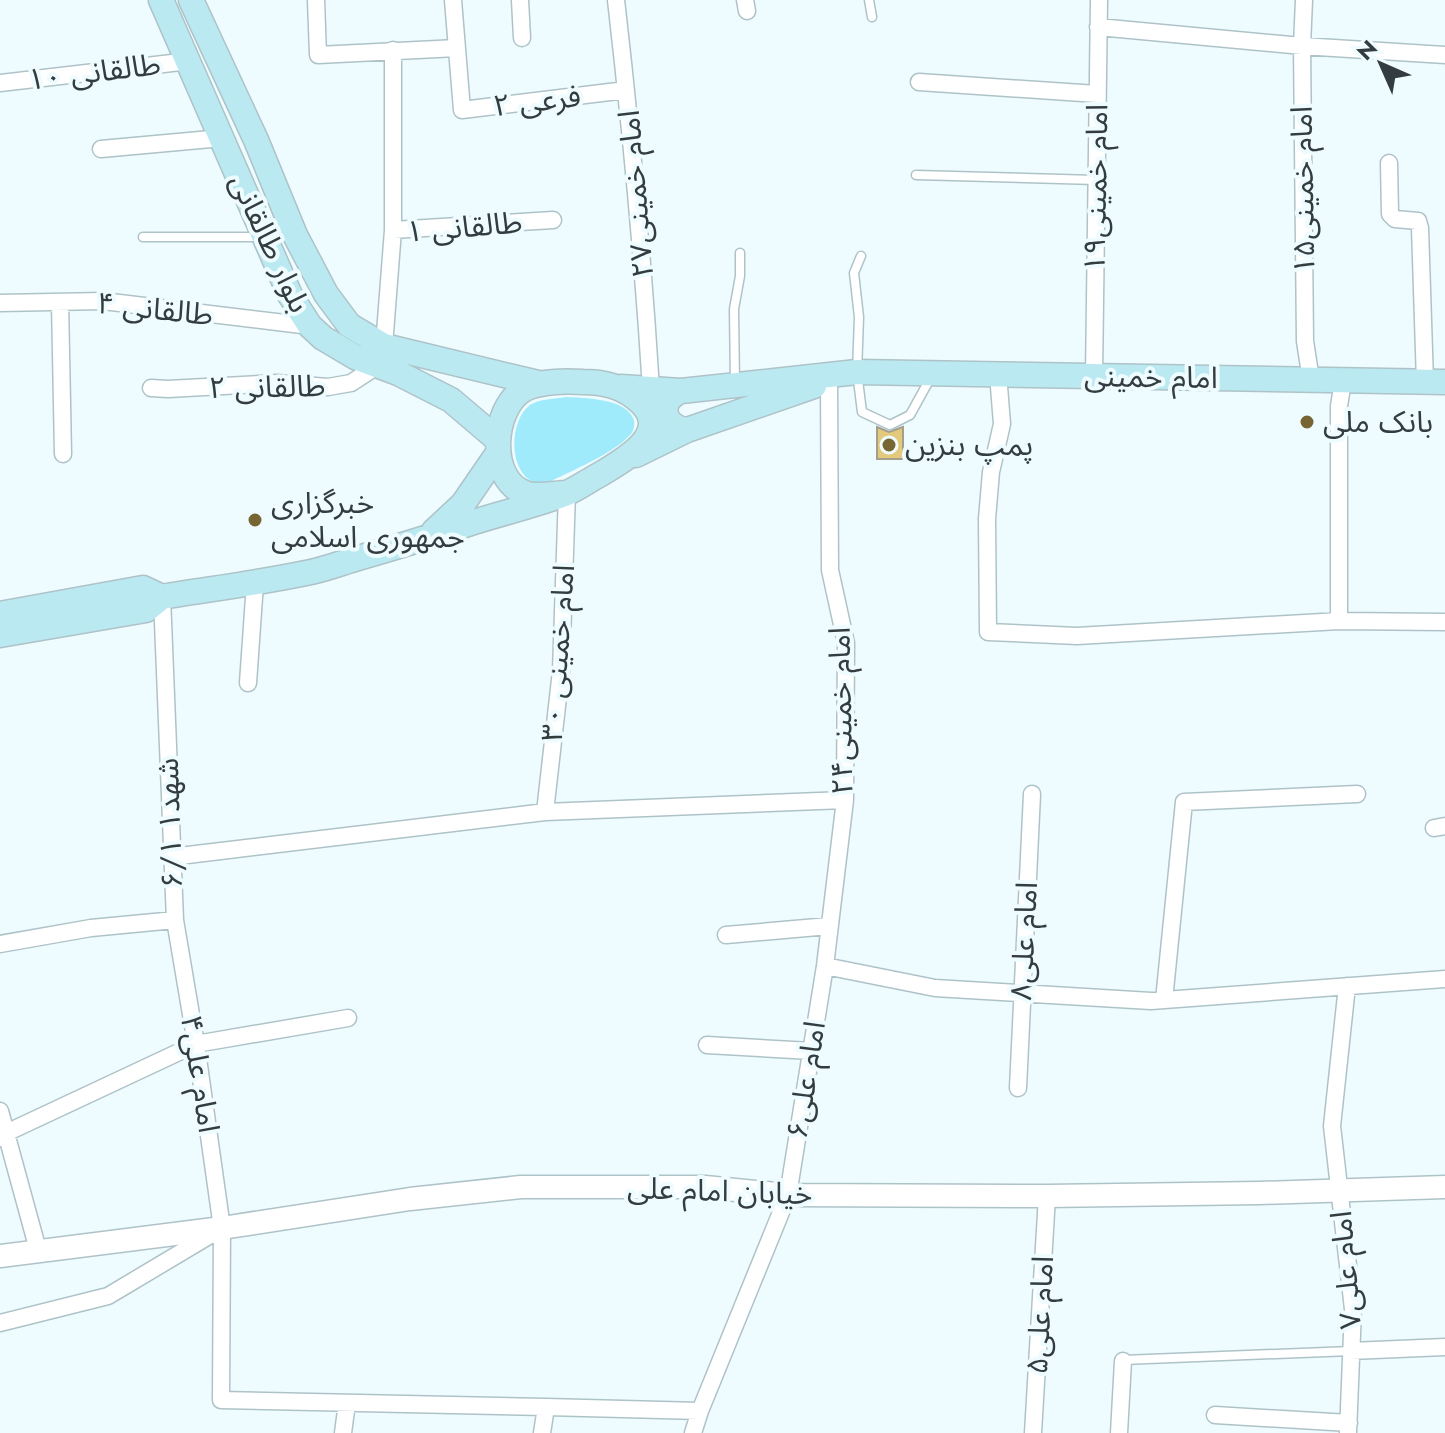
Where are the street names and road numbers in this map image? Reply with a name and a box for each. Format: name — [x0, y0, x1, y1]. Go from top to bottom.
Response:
street label: طالقانی ۱۰ — [25, 42, 163, 101]
street label: فرعی ۲ — [491, 74, 583, 127]
street label: امام خمینی۱۹ — [1073, 104, 1119, 272]
street label: امام خمینی۱۵ — [1280, 106, 1326, 274]
street label: امام خمینی۲۷ — [607, 108, 665, 280]
street label: بلوار طالقانی — [219, 166, 321, 319]
street label: طالقانی ۱ — [404, 200, 524, 253]
street label: طالقانی ۴ — [95, 281, 215, 336]
street label: امام خمینی — [1084, 354, 1218, 400]
street label: طالقانی ۲ — [208, 364, 326, 409]
street label: امام خمینی ۳۰ — [530, 563, 586, 743]
street label: امام خمینی۲۴ — [818, 627, 864, 795]
street label: شهد۱ ۶/۱ — [146, 757, 193, 889]
street label: امام علی۸ — [999, 881, 1049, 1001]
street label: امام علی۴ — [169, 1012, 231, 1136]
street label: امام علی۶ — [775, 1018, 837, 1142]
street label: خیابان امام علی — [627, 1166, 813, 1216]
street label: امام علی۷ — [1319, 1209, 1373, 1331]
street label: امام علی۵ — [1015, 1255, 1065, 1375]

